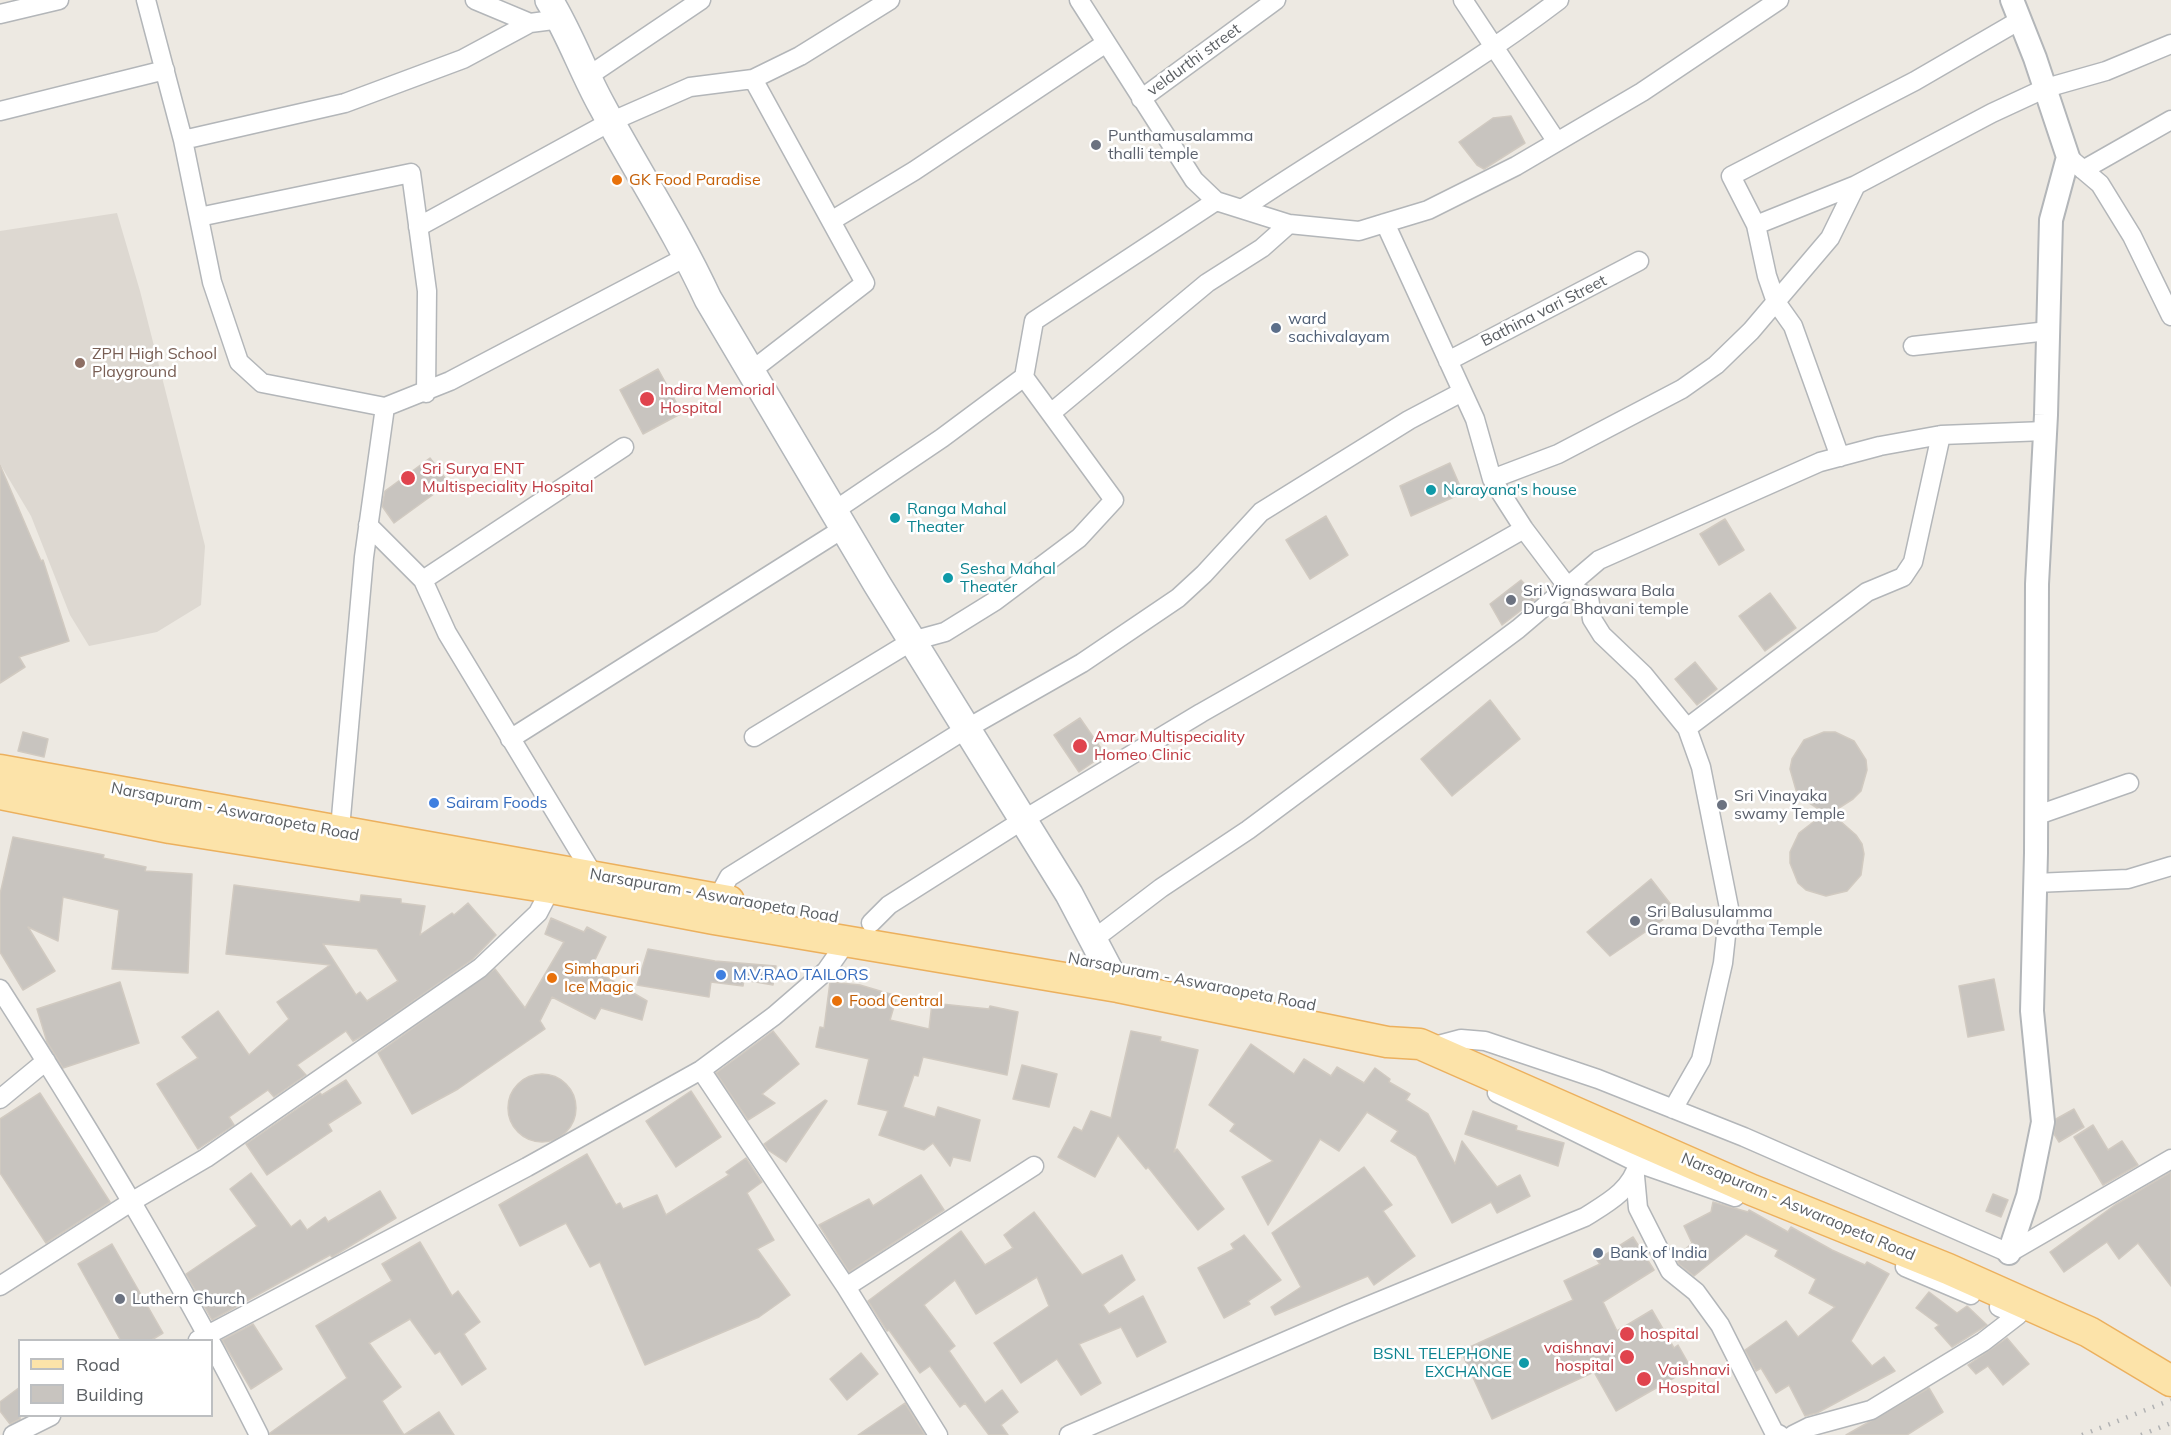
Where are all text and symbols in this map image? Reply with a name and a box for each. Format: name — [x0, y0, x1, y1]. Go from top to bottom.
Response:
street label: veldurthi street — [1143, 20, 1245, 100]
place label: Punthamusalamma thalli temple — [1108, 126, 1253, 164]
marker: Punthamusalamma thalli temple — [1089, 138, 1103, 152]
place label: GK Food Paradise — [629, 170, 761, 190]
marker: GK Food Paradise — [610, 173, 624, 187]
street label: Bathina vari Street — [1478, 271, 1610, 351]
place label: ward sachivalayam — [1288, 309, 1390, 347]
marker: ward sachivalayam — [1269, 321, 1283, 335]
place label: ZPH High School Playground — [92, 344, 217, 382]
marker: ZPH High School Playground — [73, 356, 87, 370]
place label: Indira Memorial Hospital — [660, 380, 775, 418]
marker: Indira Memorial Hospital — [638, 390, 656, 408]
place label: Sri Surya ENT Multispeciality Hospital — [422, 459, 593, 497]
marker: Sri Surya ENT Multispeciality Hospital — [399, 469, 417, 487]
place label: Narayana's house — [1443, 480, 1577, 500]
marker: Narayana's house — [1424, 483, 1438, 497]
place label: Ranga Mahal Theater — [907, 499, 1007, 537]
marker: Ranga Mahal Theater — [888, 511, 902, 525]
place label: Sesha Mahal Theater — [960, 559, 1056, 597]
marker: Sesha Mahal Theater — [941, 571, 955, 585]
place label: Sri Vignaswara Bala Durga Bhavani temple — [1523, 581, 1689, 619]
marker: Sri Vignaswara Bala Durga Bhavani temple — [1504, 593, 1518, 607]
place label: Amar Multispeciality Homeo Clinic — [1094, 727, 1245, 765]
marker: Amar Multispeciality Homeo Clinic — [1071, 737, 1089, 755]
street label: Narsapuram - Aswaraopeta Road — [109, 778, 361, 846]
place label: Sri Vinayaka swamy Temple — [1734, 786, 1845, 824]
place label: Sairam Foods — [446, 793, 547, 813]
marker: Sairam Foods — [427, 796, 441, 810]
marker: Sri Vinayaka swamy Temple — [1715, 798, 1729, 812]
street label: Narsapuram - Aswaraopeta Road — [588, 865, 840, 927]
place label: Sri Balusulamma Grama Devatha Temple — [1647, 902, 1822, 940]
marker: Sri Balusulamma Grama Devatha Temple — [1628, 914, 1642, 928]
street label: Narsapuram - Aswaraopeta Road — [1066, 948, 1318, 1016]
place label: Simhapuri Ice Magic — [564, 959, 639, 997]
place label: M.V.RAO TAILORS — [733, 965, 868, 985]
marker: M.V.RAO TAILORS — [714, 968, 728, 982]
marker: Simhapuri Ice Magic — [545, 971, 559, 985]
place label: Food Central — [849, 991, 943, 1011]
marker: Food Central — [830, 994, 844, 1008]
street label: Narsapuram - Aswaraopeta Road — [1678, 1149, 1918, 1265]
place label: Bank of India — [1610, 1243, 1707, 1263]
marker: Bank of India — [1591, 1246, 1605, 1260]
place label: Luthern Church — [132, 1289, 245, 1309]
marker: Luthern Church — [113, 1292, 127, 1306]
place label: hospital — [1640, 1324, 1699, 1344]
marker: hospital — [1618, 1325, 1636, 1343]
place label: vaishnavi hospital — [1544, 1338, 1614, 1376]
legend — [18, 1339, 213, 1417]
place label: BSNL TELEPHONE EXCHANGE — [1373, 1344, 1512, 1382]
marker: vaishnavi hospital — [1618, 1348, 1636, 1366]
text: Road — [76, 1353, 120, 1376]
marker: BSNL TELEPHONE EXCHANGE — [1517, 1356, 1531, 1370]
place label: Vaishnavi Hospital — [1658, 1360, 1730, 1398]
marker: Vaishnavi Hospital — [1635, 1370, 1653, 1388]
text: Building — [76, 1383, 144, 1406]

